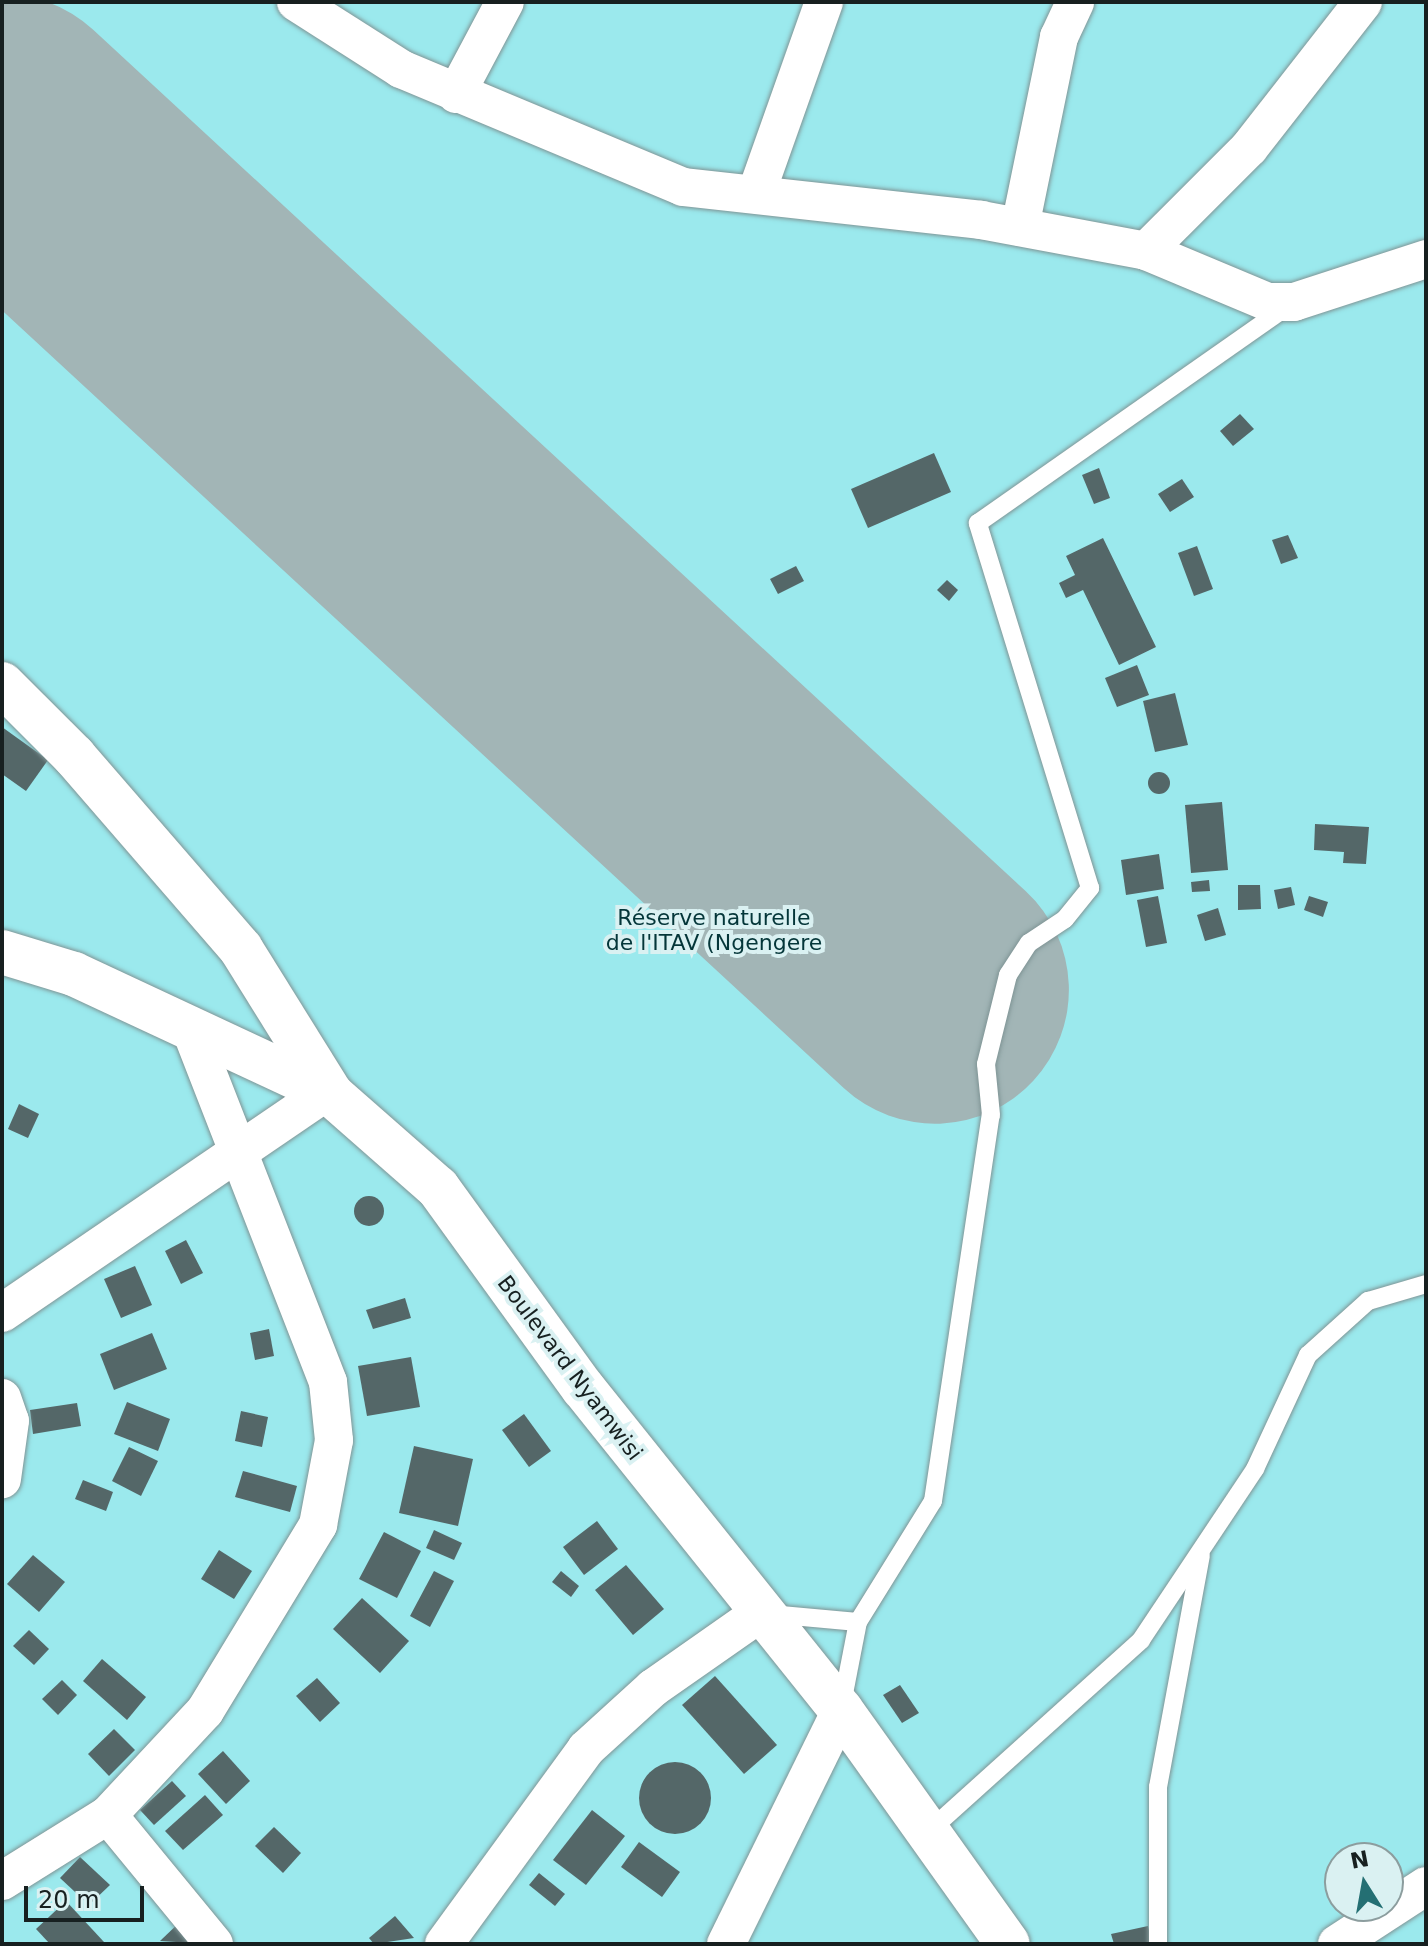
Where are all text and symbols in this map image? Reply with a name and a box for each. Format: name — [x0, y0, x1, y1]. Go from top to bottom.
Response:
park label: Réserve naturelle de l'ITAV (Ngengere — [606, 904, 822, 956]
street label: Boulevard Nyamwisi — [492, 1270, 648, 1466]
north arrow — [1324, 1842, 1404, 1922]
text: N — [1348, 1846, 1371, 1874]
scale bar — [28, 1870, 148, 1920]
text: 20 m — [38, 1886, 100, 1914]

